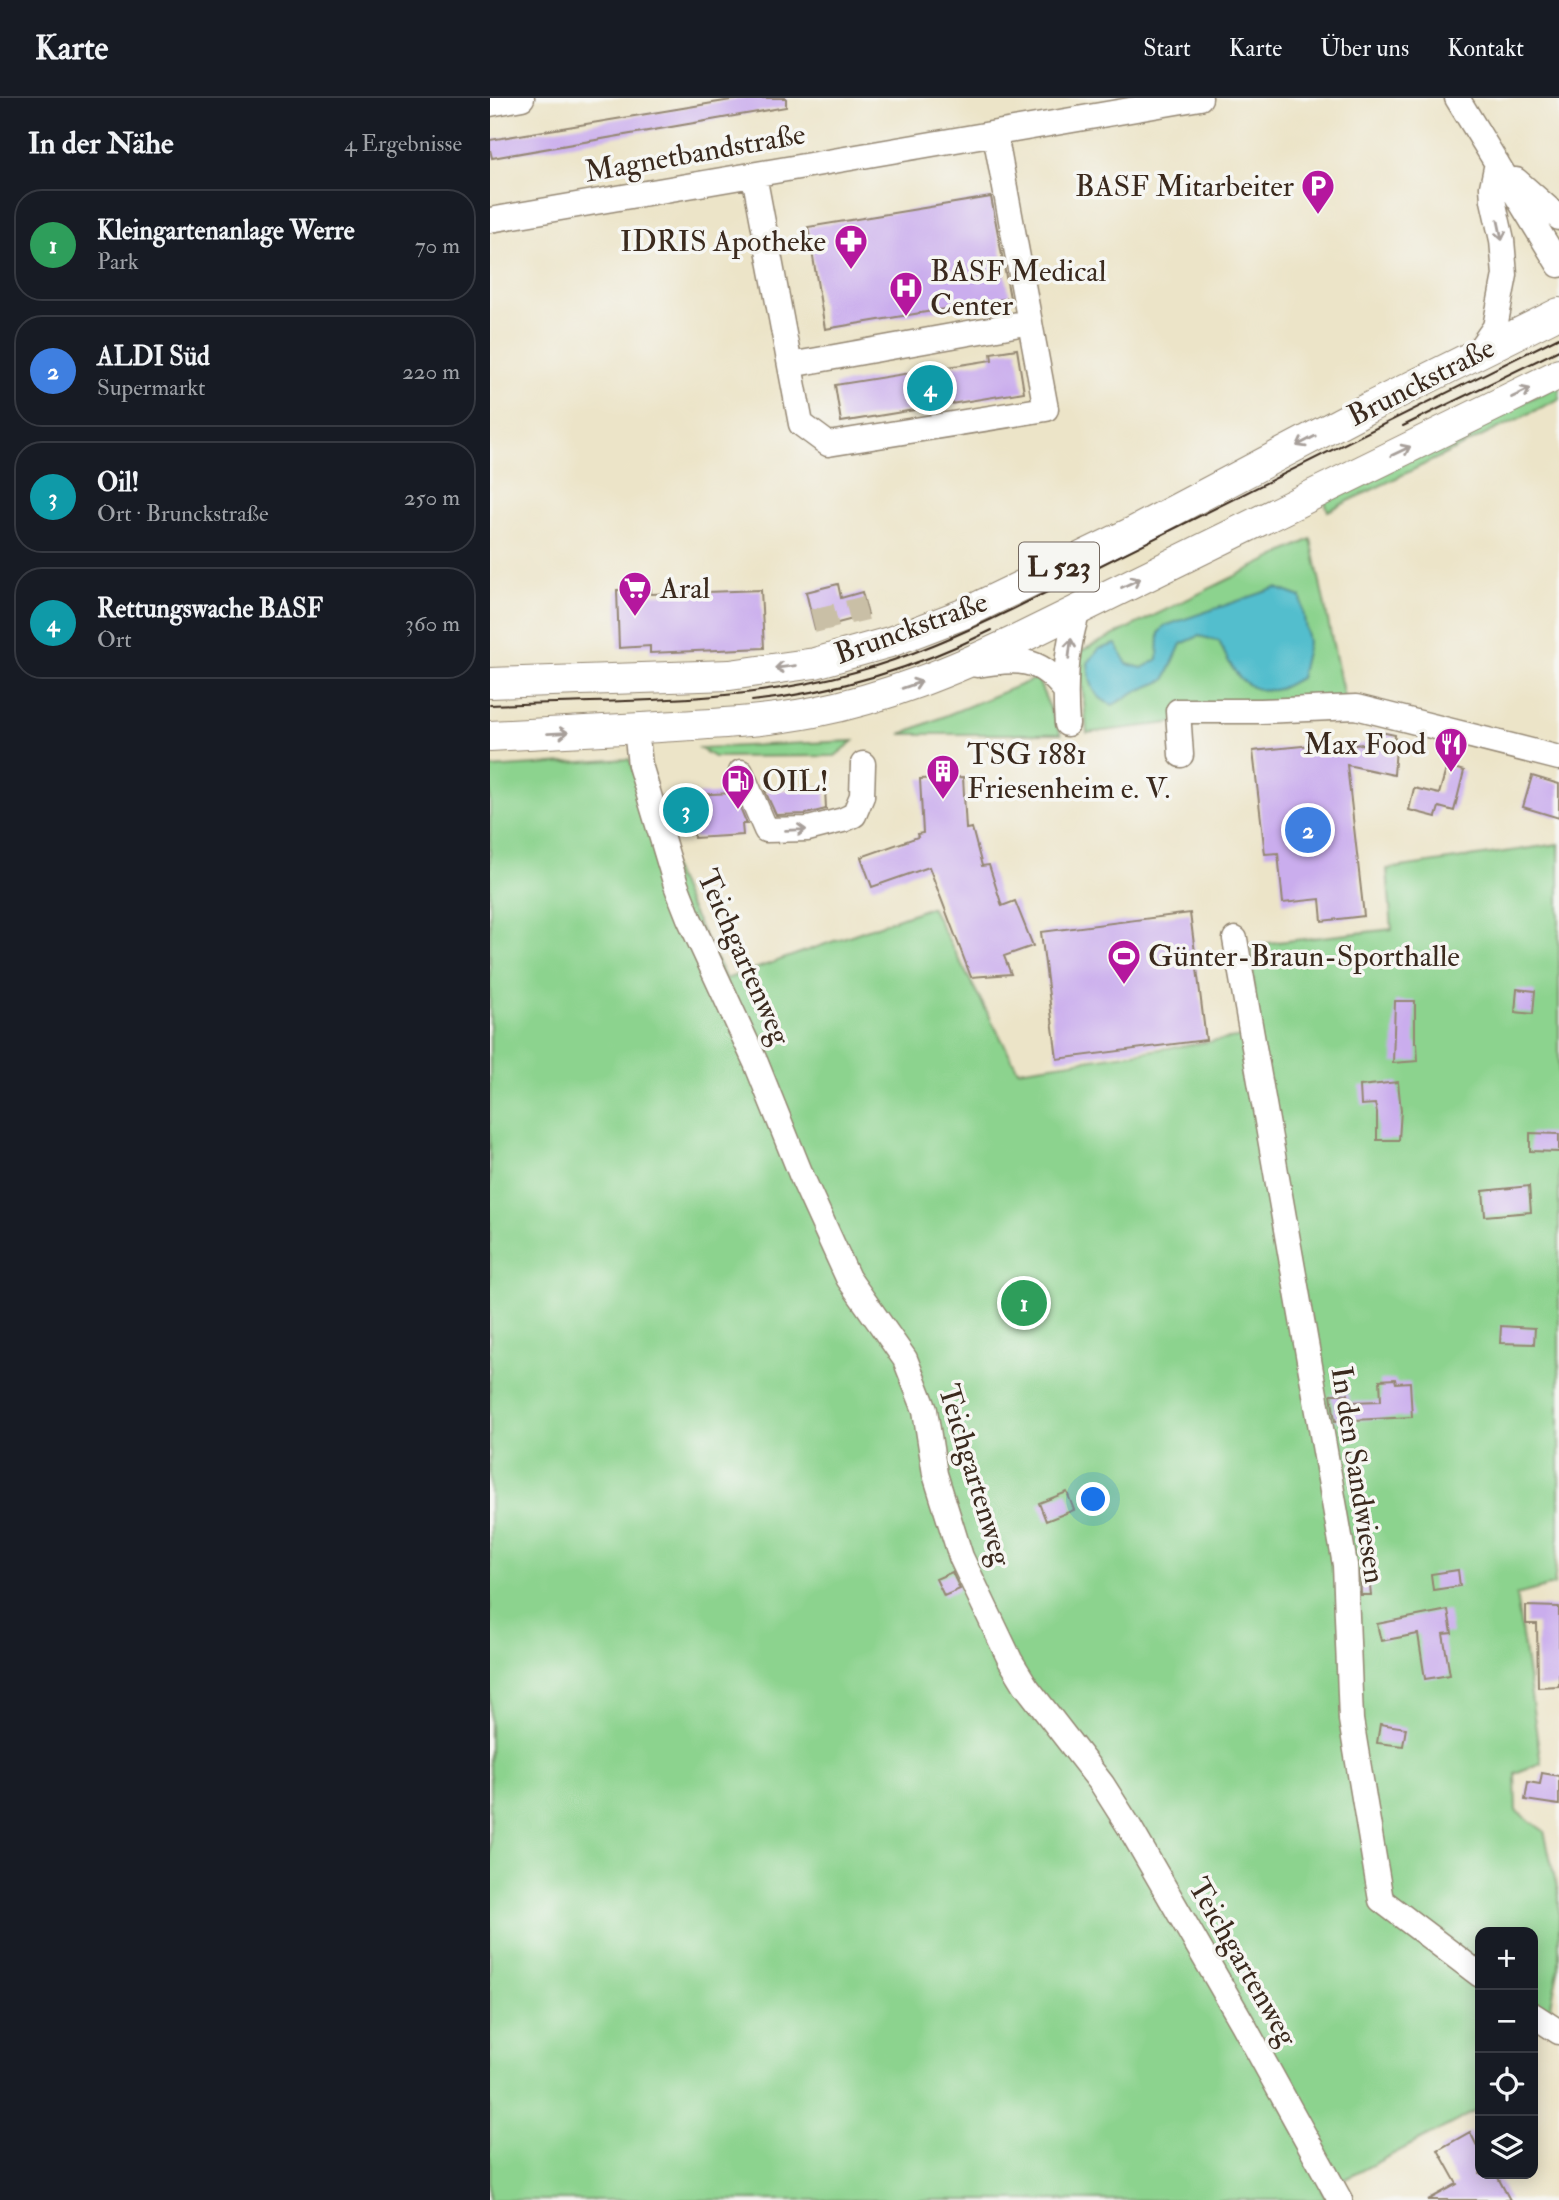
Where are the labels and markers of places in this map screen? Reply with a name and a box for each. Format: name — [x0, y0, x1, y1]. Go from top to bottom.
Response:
parking icon: BASF Mitarbeiter — [1299, 167, 1337, 216]
place label: BASF Mitarbeiter — [1075, 168, 1294, 205]
pharmacy icon: IDRIS Apotheke — [832, 222, 870, 271]
place label: IDRIS Apotheke — [620, 223, 826, 260]
place label: BASF Medical Center — [930, 253, 1107, 324]
hospital icon: BASF Medical Center — [887, 269, 925, 318]
pin: 4 — [907, 362, 953, 414]
supermarket icon: Aral — [616, 569, 654, 618]
place label: Aral — [659, 570, 711, 607]
restaurant icon: Max Food — [1432, 725, 1470, 774]
place label: Max Food — [1303, 726, 1426, 763]
place label: TSG 1881 Friesenheim e. V. — [967, 736, 1170, 807]
building icon: TSG 1881 Friesenheim e. V. — [924, 752, 962, 801]
fuel station icon: OIL! — [719, 762, 757, 811]
place label: OIL! — [762, 763, 829, 800]
pin: 3 — [663, 784, 709, 836]
pin: 2 — [1285, 804, 1331, 856]
sports icon: Günter-Braun-Sporthalle — [1105, 937, 1143, 986]
place label: Günter-Braun-Sporthalle — [1148, 938, 1460, 975]
pin: 1 — [1001, 1277, 1047, 1329]

